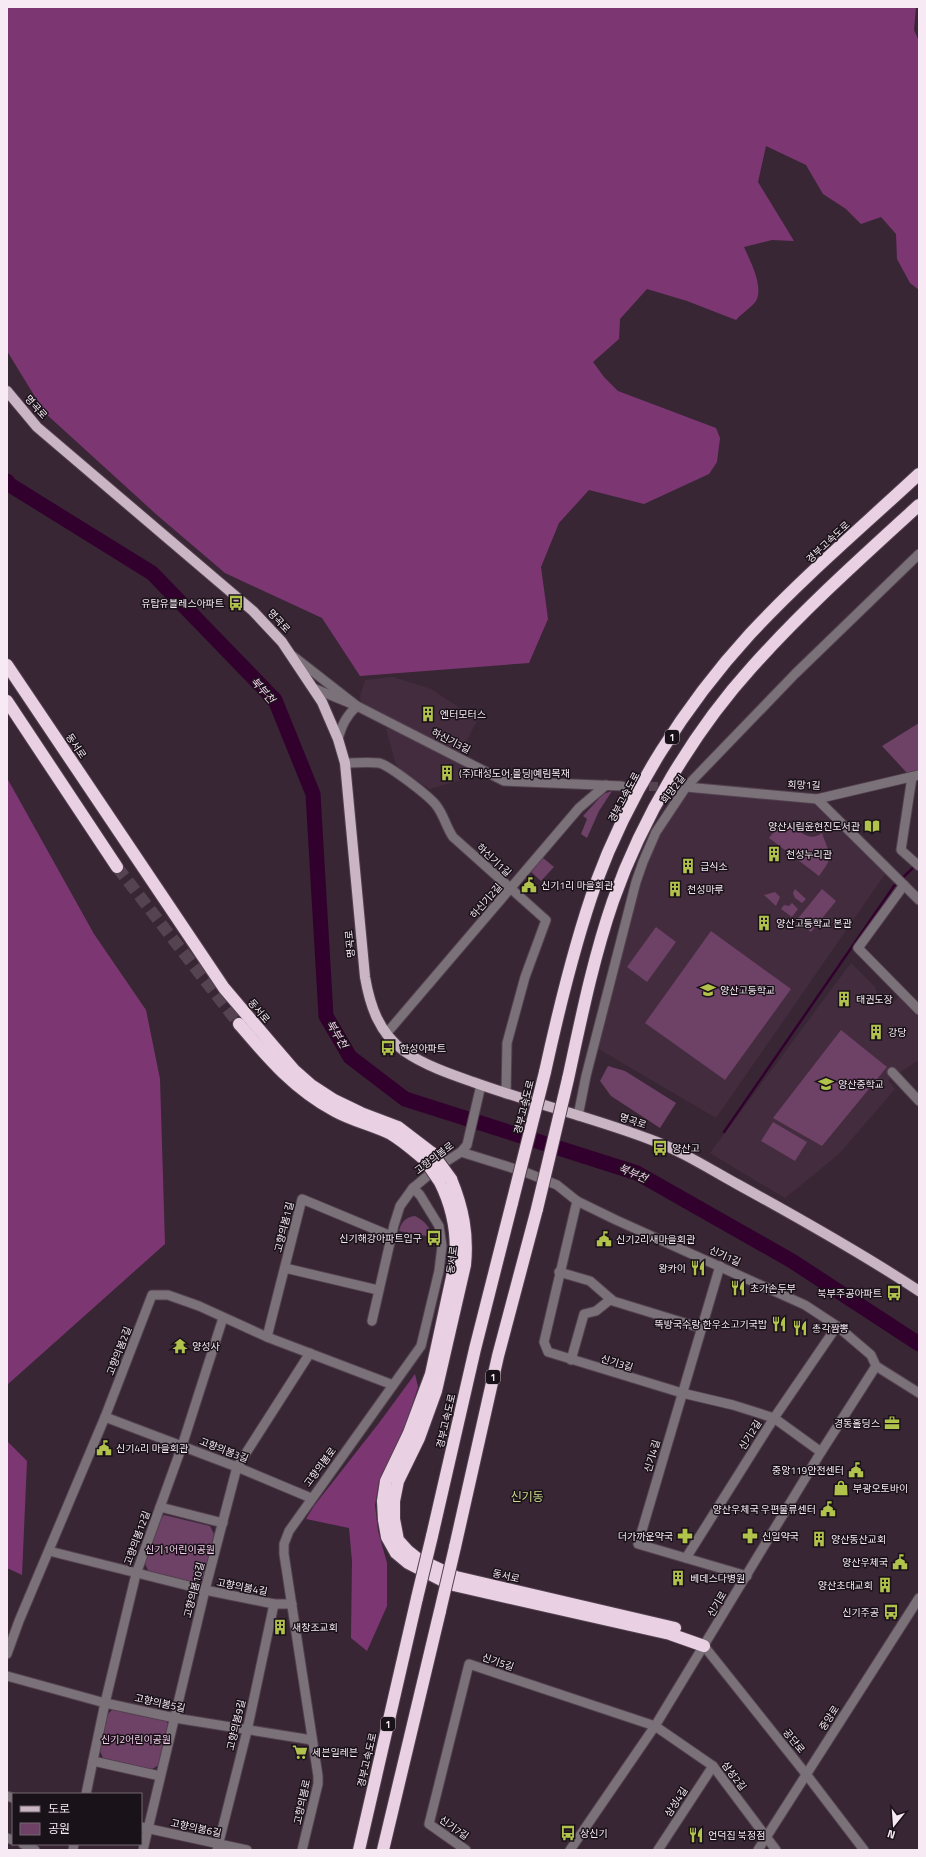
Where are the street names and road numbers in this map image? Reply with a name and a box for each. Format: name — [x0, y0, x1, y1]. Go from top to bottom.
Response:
street label: 명곡로 — [21, 392, 51, 422]
street label: 경부고속도로 — [803, 518, 853, 566]
street label: 명곡로 — [264, 606, 294, 636]
street label: 하신기3길 — [429, 725, 473, 757]
street label: 동서로 — [62, 730, 90, 762]
road number: 1 — [665, 730, 679, 744]
street label: 경부고속도로 — [604, 769, 644, 825]
street label: 희망2길 — [657, 771, 689, 807]
street label: 희망1길 — [787, 777, 821, 793]
street label: 하신기1길 — [473, 840, 515, 880]
street label: 하신기2길 — [466, 880, 506, 922]
street label: 명곡로 — [341, 930, 359, 958]
street label: 동서로 — [244, 996, 274, 1026]
street label: 경부고속도로 — [510, 1078, 538, 1136]
street label: 명곡로 — [618, 1110, 648, 1132]
street label: 고향의봄로 — [411, 1138, 457, 1178]
street label: 고향의봄1길 — [270, 1200, 298, 1254]
street label: 신기1길 — [707, 1242, 743, 1270]
street label: 동서로 — [443, 1245, 461, 1275]
street label: 고향의봄2길 — [103, 1324, 135, 1378]
street label: 신기3길 — [599, 1351, 635, 1375]
road number: 1 — [486, 1370, 500, 1384]
street label: 경부고속도로 — [432, 1392, 460, 1450]
street label: 신기2길 — [735, 1417, 765, 1453]
street label: 고향의봄3길 — [197, 1434, 251, 1466]
street label: 신기4길 — [640, 1438, 664, 1474]
street label: 고향의봄로 — [300, 1444, 340, 1490]
street label: 고향의봄12길 — [120, 1509, 154, 1567]
street label: 고향의봄10길 — [180, 1560, 208, 1620]
street label: 동서로 — [491, 1566, 521, 1586]
street label: 고향의봄4길 — [215, 1575, 269, 1599]
street label: 신기로 — [703, 1588, 731, 1620]
street label: 신기5길 — [480, 1650, 516, 1674]
street label: 고향의봄5길 — [133, 1690, 187, 1716]
street label: 고향의봄9길 — [223, 1698, 249, 1752]
street label: 중앙로 — [815, 1702, 843, 1734]
road number: 1 — [381, 1717, 395, 1731]
street label: 공단로 — [779, 1726, 809, 1756]
street label: 경부고속도로 — [353, 1731, 381, 1789]
street label: 삼성2길 — [718, 1758, 750, 1794]
street label: 고향의봄로 — [290, 1778, 314, 1826]
street label: 삼성4길 — [661, 1784, 691, 1820]
street label: 신기7길 — [436, 1812, 472, 1844]
street label: 고향의봄6길 — [169, 1815, 223, 1841]

